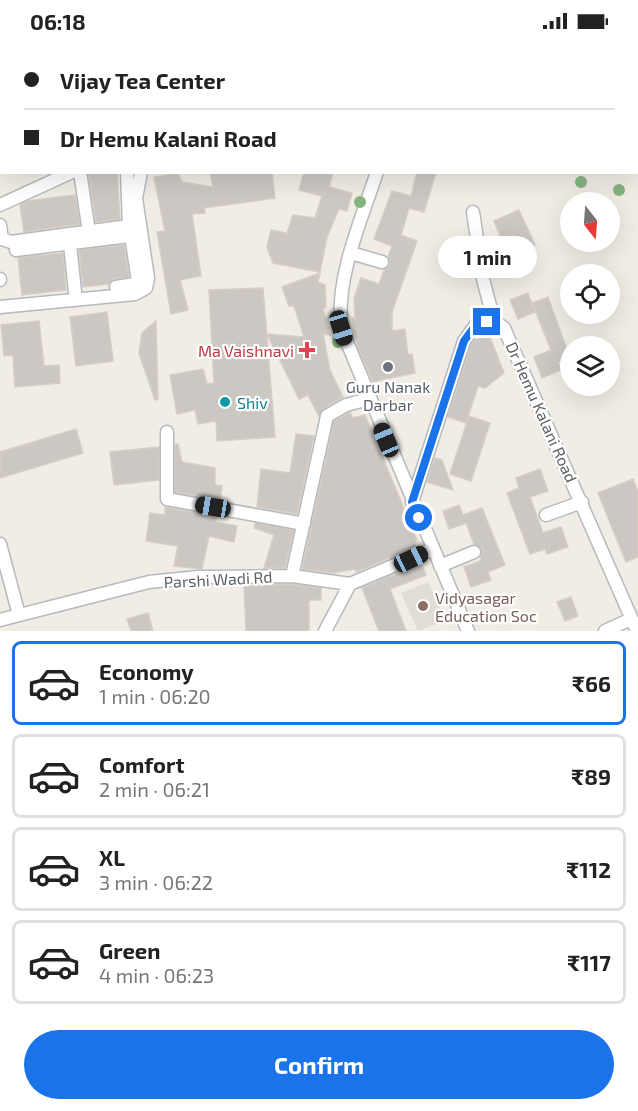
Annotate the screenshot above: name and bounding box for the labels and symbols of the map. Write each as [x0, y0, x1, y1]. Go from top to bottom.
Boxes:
north arrow [560, 192, 620, 252]
callout: 1 min [438, 235, 536, 277]
car [327, 308, 355, 348]
route end [473, 308, 500, 335]
street label: Dr Hemu Kalani Road [502, 339, 582, 485]
place label: Ma Vaishnavi [198, 341, 294, 360]
marker: Ma Vaishnavi [298, 341, 316, 359]
marker: Guru Nanak Darbar [381, 360, 395, 374]
place label: Guru Nanak Darbar [346, 377, 430, 414]
place label: Shiv [237, 393, 268, 412]
marker: Shiv [218, 395, 232, 409]
car [371, 420, 401, 460]
car [194, 495, 232, 519]
route start [405, 504, 432, 531]
car [391, 543, 431, 575]
street label: Parshi Wadi Rd [163, 567, 273, 591]
place label: Vidyasagar Education Soc [435, 588, 537, 625]
marker: Vidyasagar Education Soc [416, 599, 430, 613]

